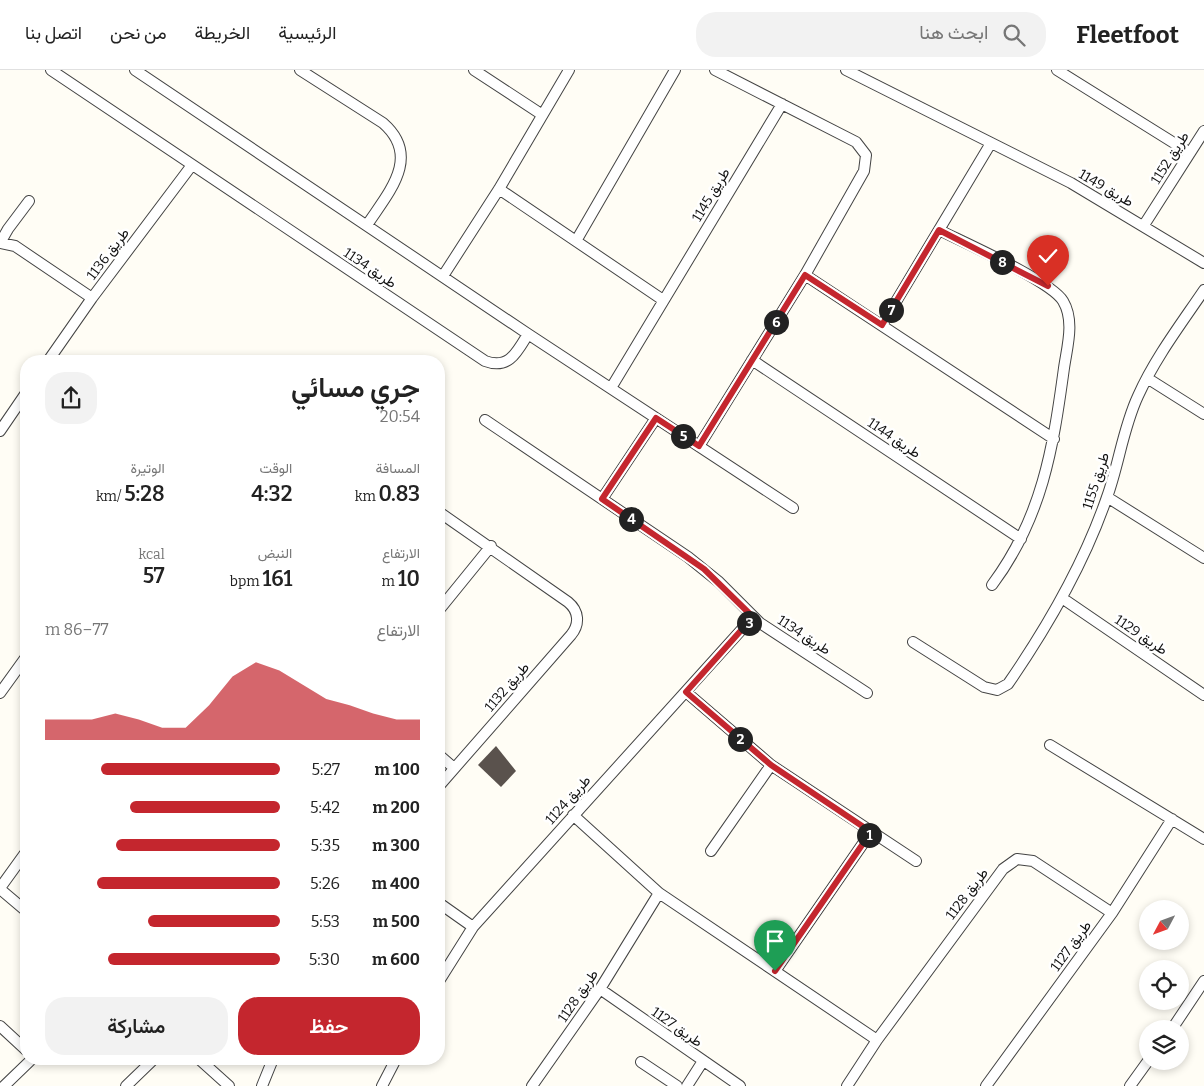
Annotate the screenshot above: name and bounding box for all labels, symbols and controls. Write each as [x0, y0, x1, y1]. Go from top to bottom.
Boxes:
search box [696, 12, 1046, 57]
text: ابحث هنا [919, 21, 988, 44]
icon: search [1000, 21, 1028, 49]
text: Fleetfoot [1076, 21, 1179, 49]
text: اتصل بنا [25, 22, 82, 44]
text: من نحن [110, 22, 167, 44]
text: الخريطة [195, 22, 250, 44]
text: الرئيسية [278, 22, 336, 44]
street label: طريق 1152 [1147, 129, 1193, 187]
street label: طريق 1145 [688, 165, 734, 225]
street label: طريق 1149 [1076, 166, 1136, 210]
street label: طريق 1136 [83, 225, 133, 283]
pin [1027, 235, 1069, 286]
icon: check [1034, 242, 1062, 270]
street label: طريق 1134 [340, 244, 400, 292]
pin: 8 [990, 250, 1014, 274]
text: 8 [998, 254, 1007, 271]
pin: 7 [878, 298, 904, 322]
text: 7 [888, 302, 895, 319]
pin: 6 [764, 310, 788, 334]
text: 6 [772, 314, 781, 331]
text: جري مسائي [291, 371, 420, 404]
button: share [45, 372, 97, 424]
text: 20:54 [380, 407, 420, 426]
street label: طريق 1144 [864, 414, 924, 462]
pin: 5 [670, 424, 696, 448]
text: 5 [680, 428, 687, 445]
street label: طريق 1155 [1079, 450, 1113, 512]
text: الوتيرة [130, 460, 165, 477]
text: الوقت [259, 460, 292, 477]
text: المسافة [376, 460, 420, 477]
text: 5:28 [124, 481, 165, 507]
text: 4:32 [251, 481, 292, 507]
text: 0.83 [379, 481, 420, 507]
text: /km [96, 488, 124, 505]
text: km [355, 488, 379, 505]
pin: 4 [618, 506, 644, 532]
text: 4 [627, 511, 636, 528]
text: النبض [258, 545, 292, 562]
text: الارتفاع [382, 545, 420, 562]
text: kcal [139, 546, 165, 563]
text: 57 [143, 563, 165, 589]
text: 161 [262, 566, 292, 592]
text: 10 [398, 566, 420, 592]
text: bpm [230, 573, 262, 590]
text: m [382, 573, 398, 590]
pin: 3 [736, 610, 762, 636]
street label: طريق 1129 [1112, 611, 1170, 659]
street label: طريق 1134 [774, 612, 834, 658]
text: 3 [745, 615, 754, 632]
text: 77–86 m [45, 620, 109, 639]
text: الارتفاع [377, 621, 420, 640]
street label: طريق 1132 [481, 659, 533, 715]
pin: 2 [728, 726, 752, 752]
text: 2 [737, 731, 744, 748]
text: 5:27 [312, 760, 340, 779]
text: 100 m [375, 760, 420, 779]
street label: طريق 1124 [542, 772, 594, 828]
text: 5:42 [310, 798, 340, 817]
text: 200 m [373, 798, 420, 817]
pin: 1 [856, 822, 882, 848]
text: 1 [866, 827, 873, 844]
text: 5:35 [310, 836, 340, 855]
text: 300 m [372, 836, 420, 855]
street label: طريق 1128 [942, 865, 992, 923]
text: 5:26 [310, 874, 340, 893]
text: 400 m [372, 874, 420, 893]
north arrow [1139, 900, 1189, 950]
map controls [1139, 900, 1189, 1070]
text: 5:53 [311, 912, 340, 931]
text: 500 m [373, 912, 420, 931]
street label: طريق 1127 [1047, 917, 1095, 975]
pin [754, 920, 796, 971]
icon: arrive [761, 927, 789, 955]
text: 5:30 [309, 950, 340, 969]
text: 600 m [372, 950, 420, 969]
button: locate [1139, 960, 1189, 1010]
street label: طريق 1128 [554, 966, 602, 1026]
button: مشاركة [45, 997, 228, 1055]
button: حفظ [238, 997, 420, 1055]
street label: طريق 1127 [648, 1003, 706, 1051]
button: layers [1139, 1020, 1189, 1070]

